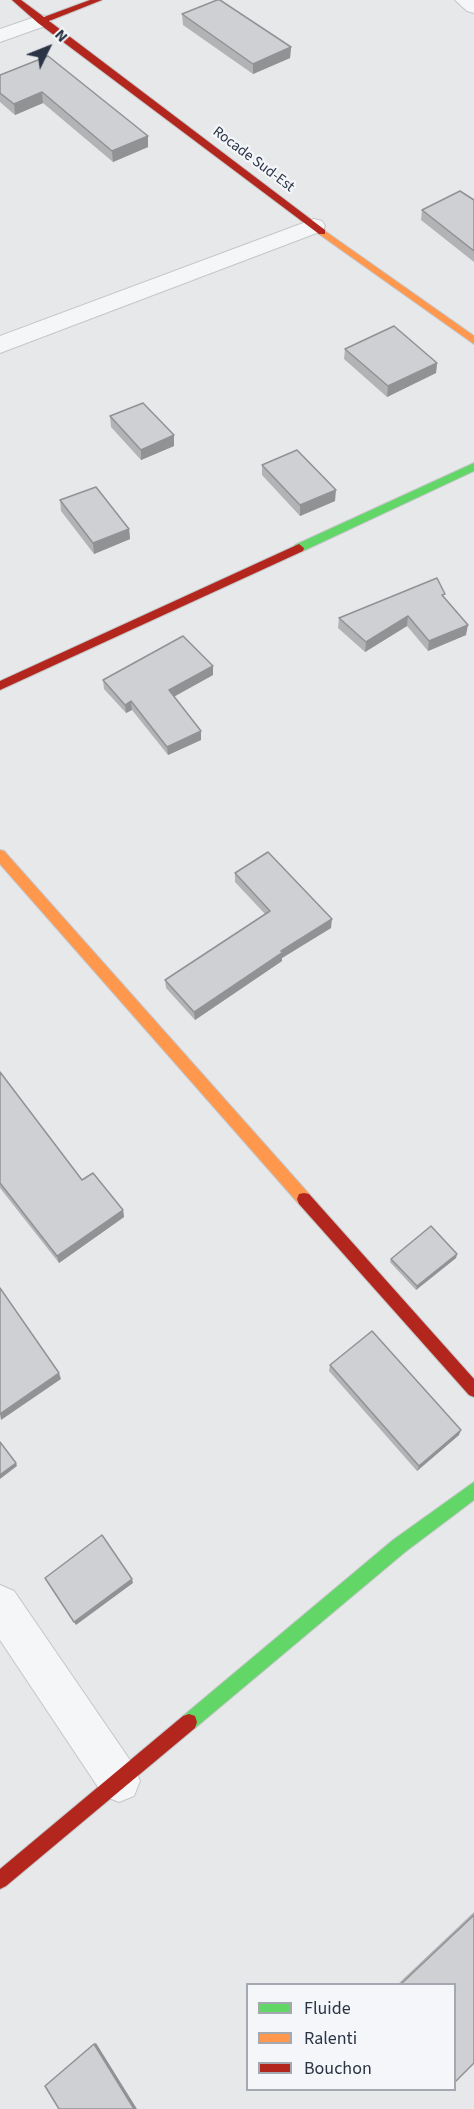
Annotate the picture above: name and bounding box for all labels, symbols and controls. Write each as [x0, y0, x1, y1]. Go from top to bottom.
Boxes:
north arrow [18, 18, 78, 78]
text: N [49, 24, 73, 47]
street label: Rocade Sud-Est [209, 123, 297, 197]
legend [246, 1983, 456, 2091]
text: Fluide [304, 1996, 351, 2021]
text: Ralenti [304, 2026, 357, 2051]
text: Bouchon [304, 2056, 372, 2081]

